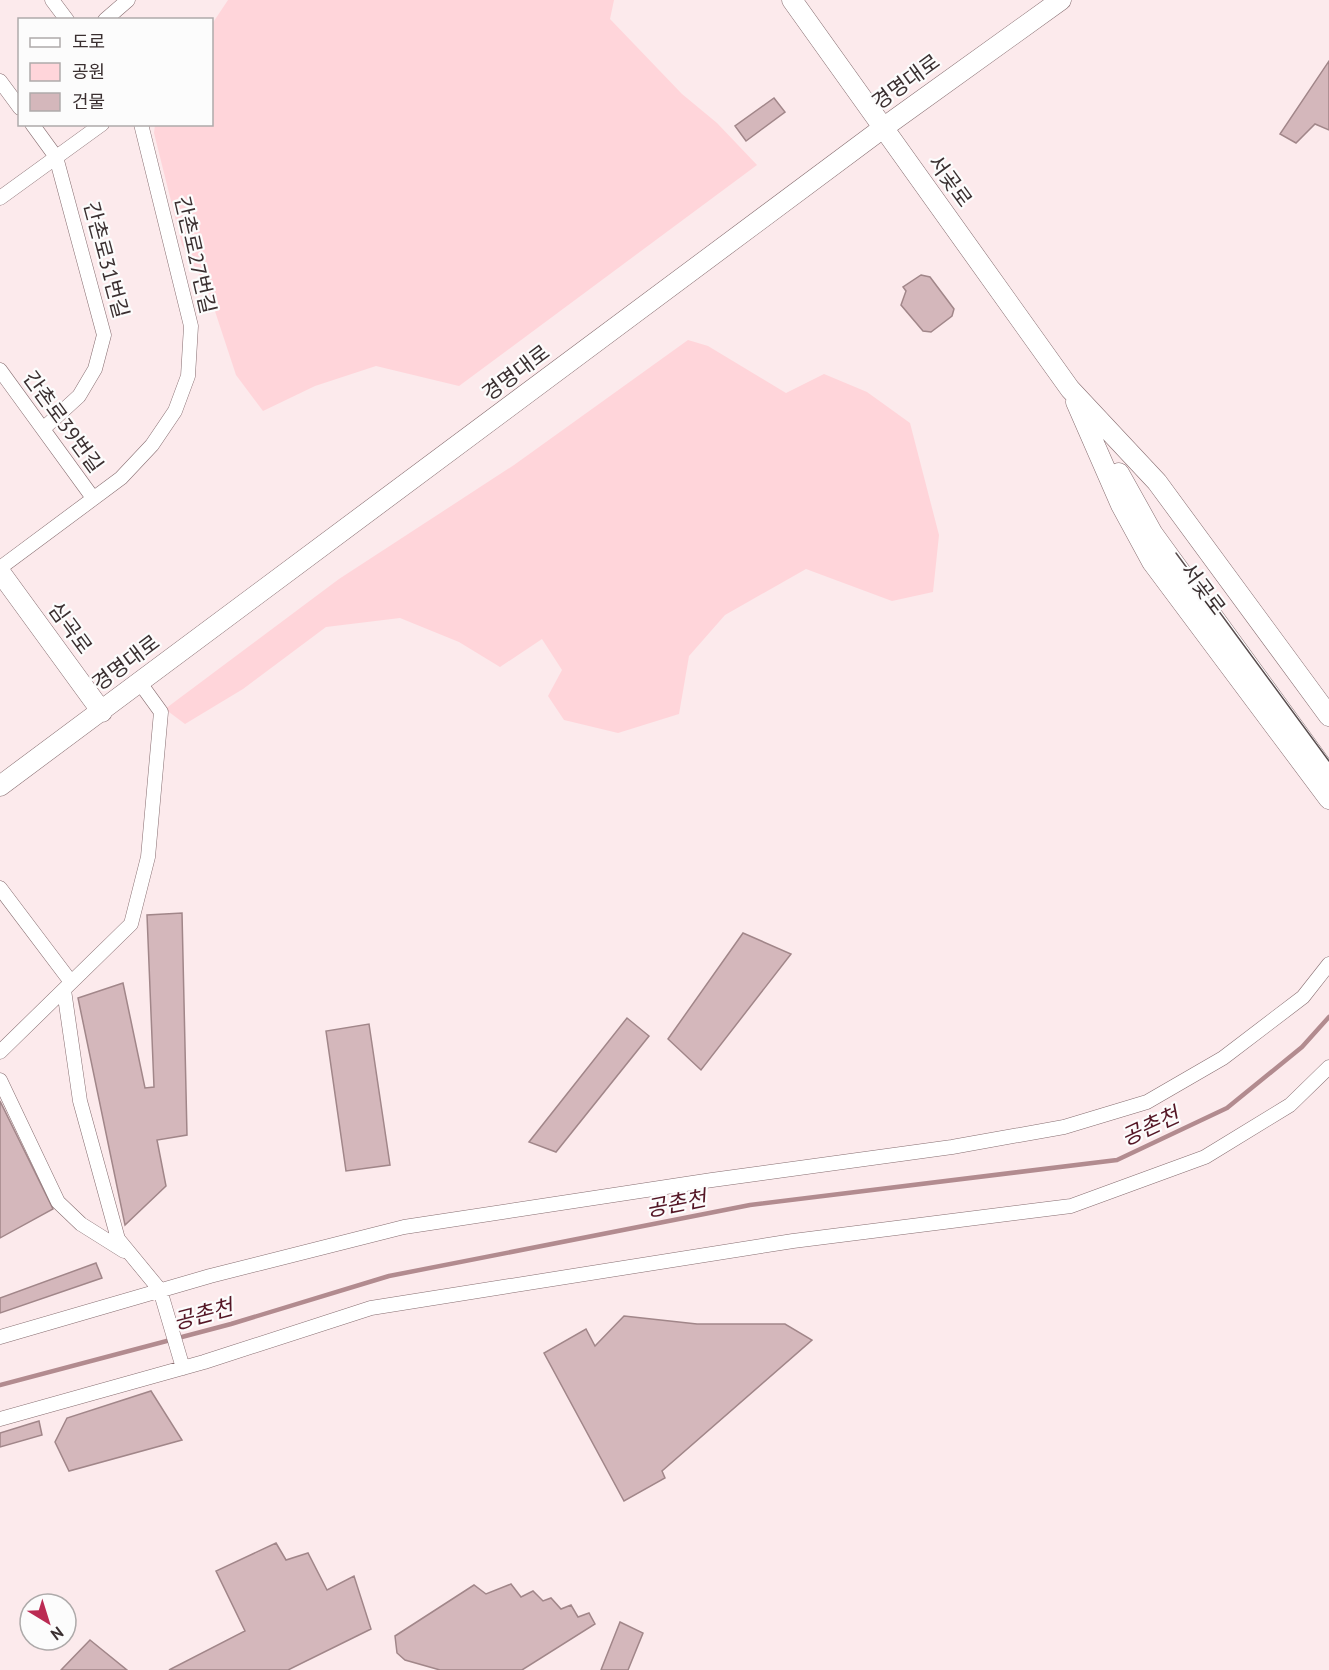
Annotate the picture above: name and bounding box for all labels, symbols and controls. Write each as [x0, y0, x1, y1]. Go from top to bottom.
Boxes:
legend [18, 18, 213, 126]
text: 도로 [72, 30, 105, 53]
street label: 경명대로 [867, 48, 945, 115]
text: 공원 [72, 60, 105, 83]
text: 건물 [72, 90, 105, 113]
street label: 서곶로 [922, 149, 978, 212]
street label: 간촌로27번길 [169, 194, 222, 316]
street label: 간촌로31번길 [78, 199, 135, 321]
street label: 경명대로 [477, 339, 555, 407]
street label: 간촌로39번길 [17, 365, 109, 478]
street label: 서곶로 [1175, 557, 1232, 620]
street label: 심곡로 [42, 596, 98, 659]
street label: 경명대로 [87, 629, 165, 697]
water label: 공촌천 [1117, 1099, 1186, 1152]
water label: 공촌천 [644, 1183, 711, 1223]
water label: 공촌천 [170, 1292, 239, 1335]
north arrow [18, 1592, 78, 1652]
text: N [47, 1623, 68, 1645]

